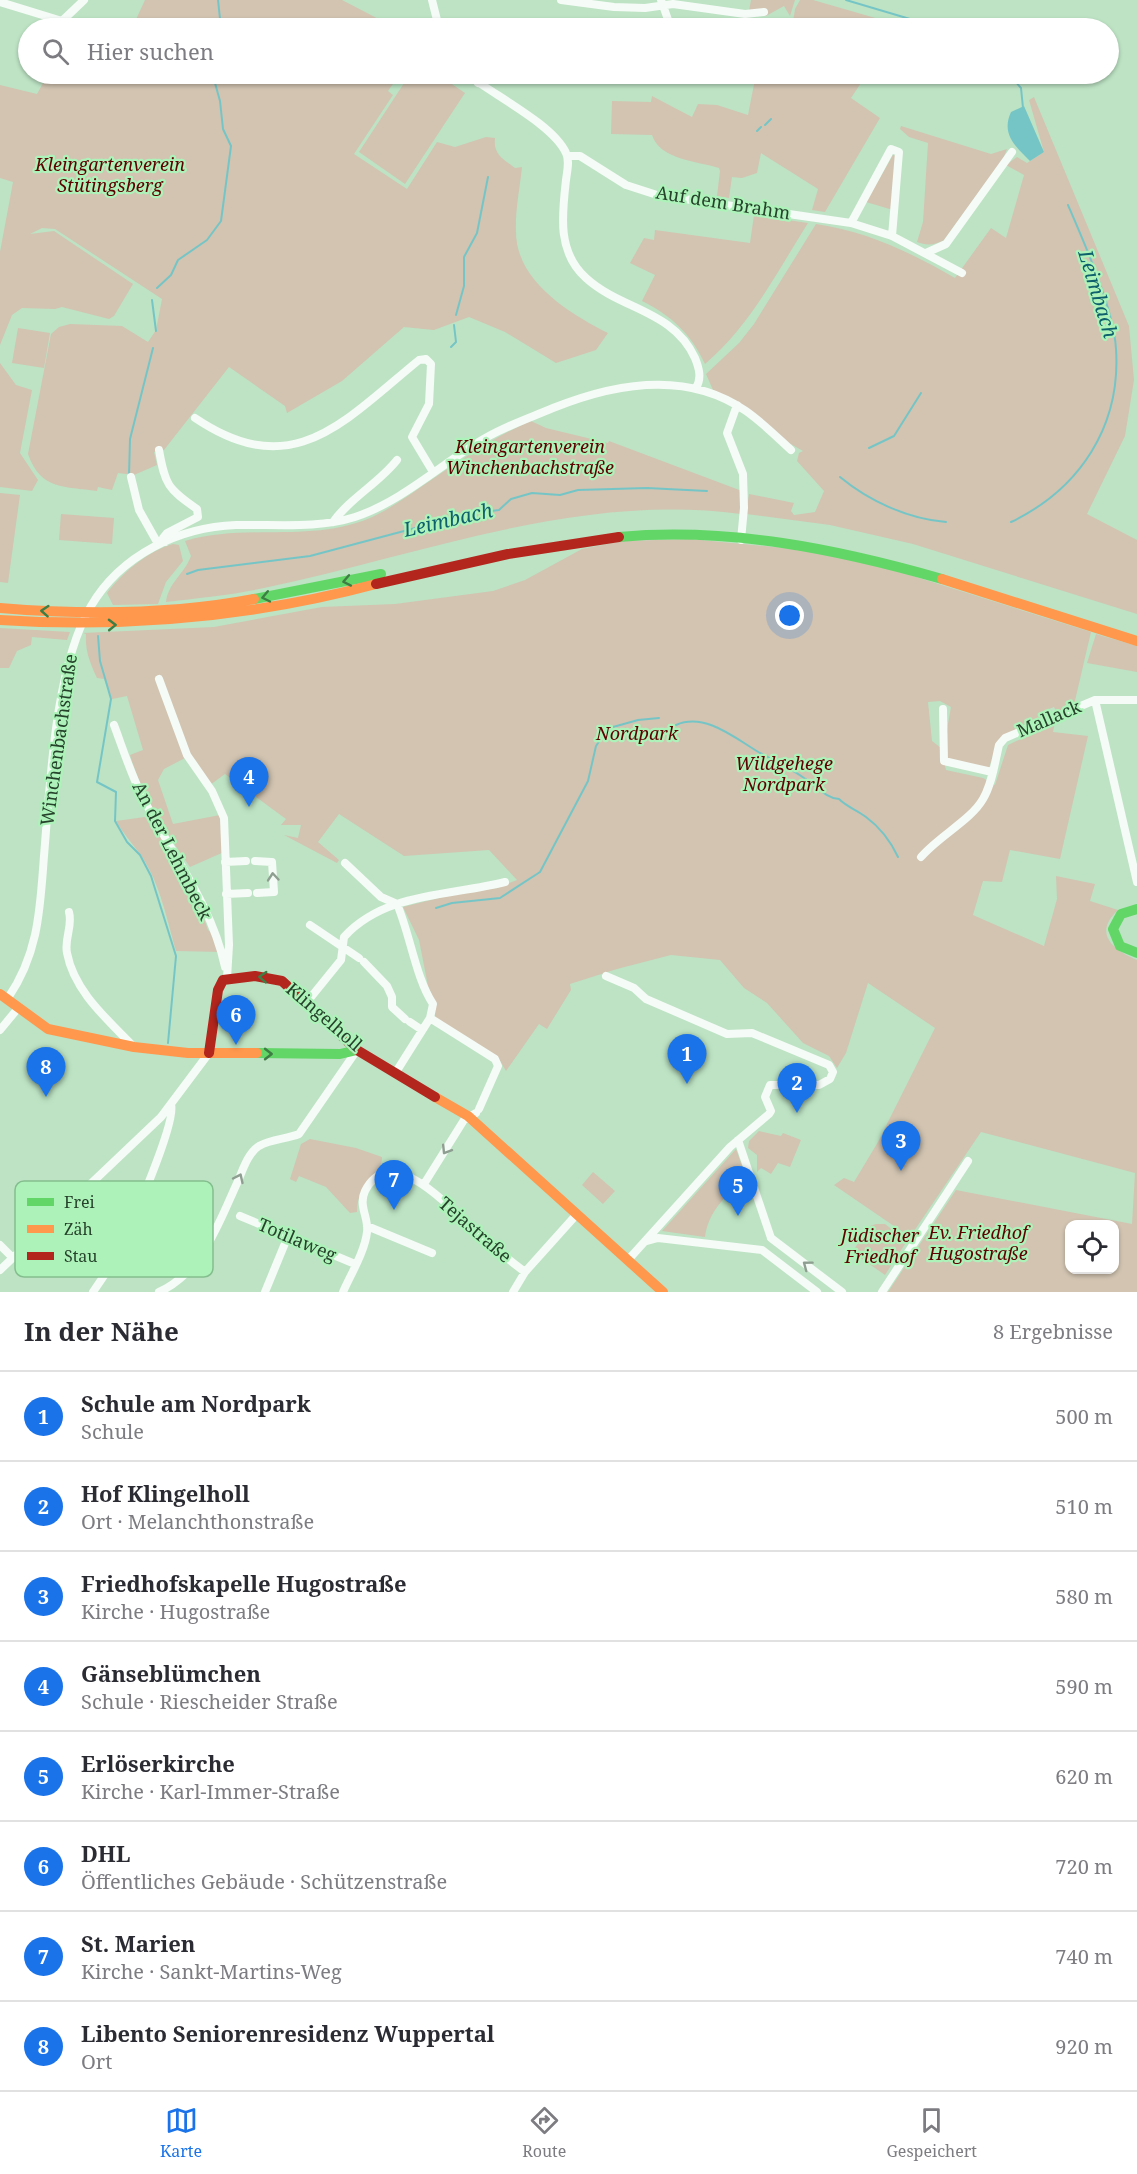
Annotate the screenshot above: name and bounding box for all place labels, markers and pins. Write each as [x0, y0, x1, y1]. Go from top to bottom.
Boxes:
pin: 4 [230, 758, 268, 807]
pin: 6 [216, 996, 256, 1045]
pin: 1 [668, 1034, 706, 1084]
pin: 8 [26, 1048, 66, 1097]
pin: 2 [778, 1064, 816, 1113]
pin: 3 [882, 1122, 920, 1171]
pin: 7 [374, 1160, 414, 1210]
pin: 5 [718, 1166, 758, 1216]

